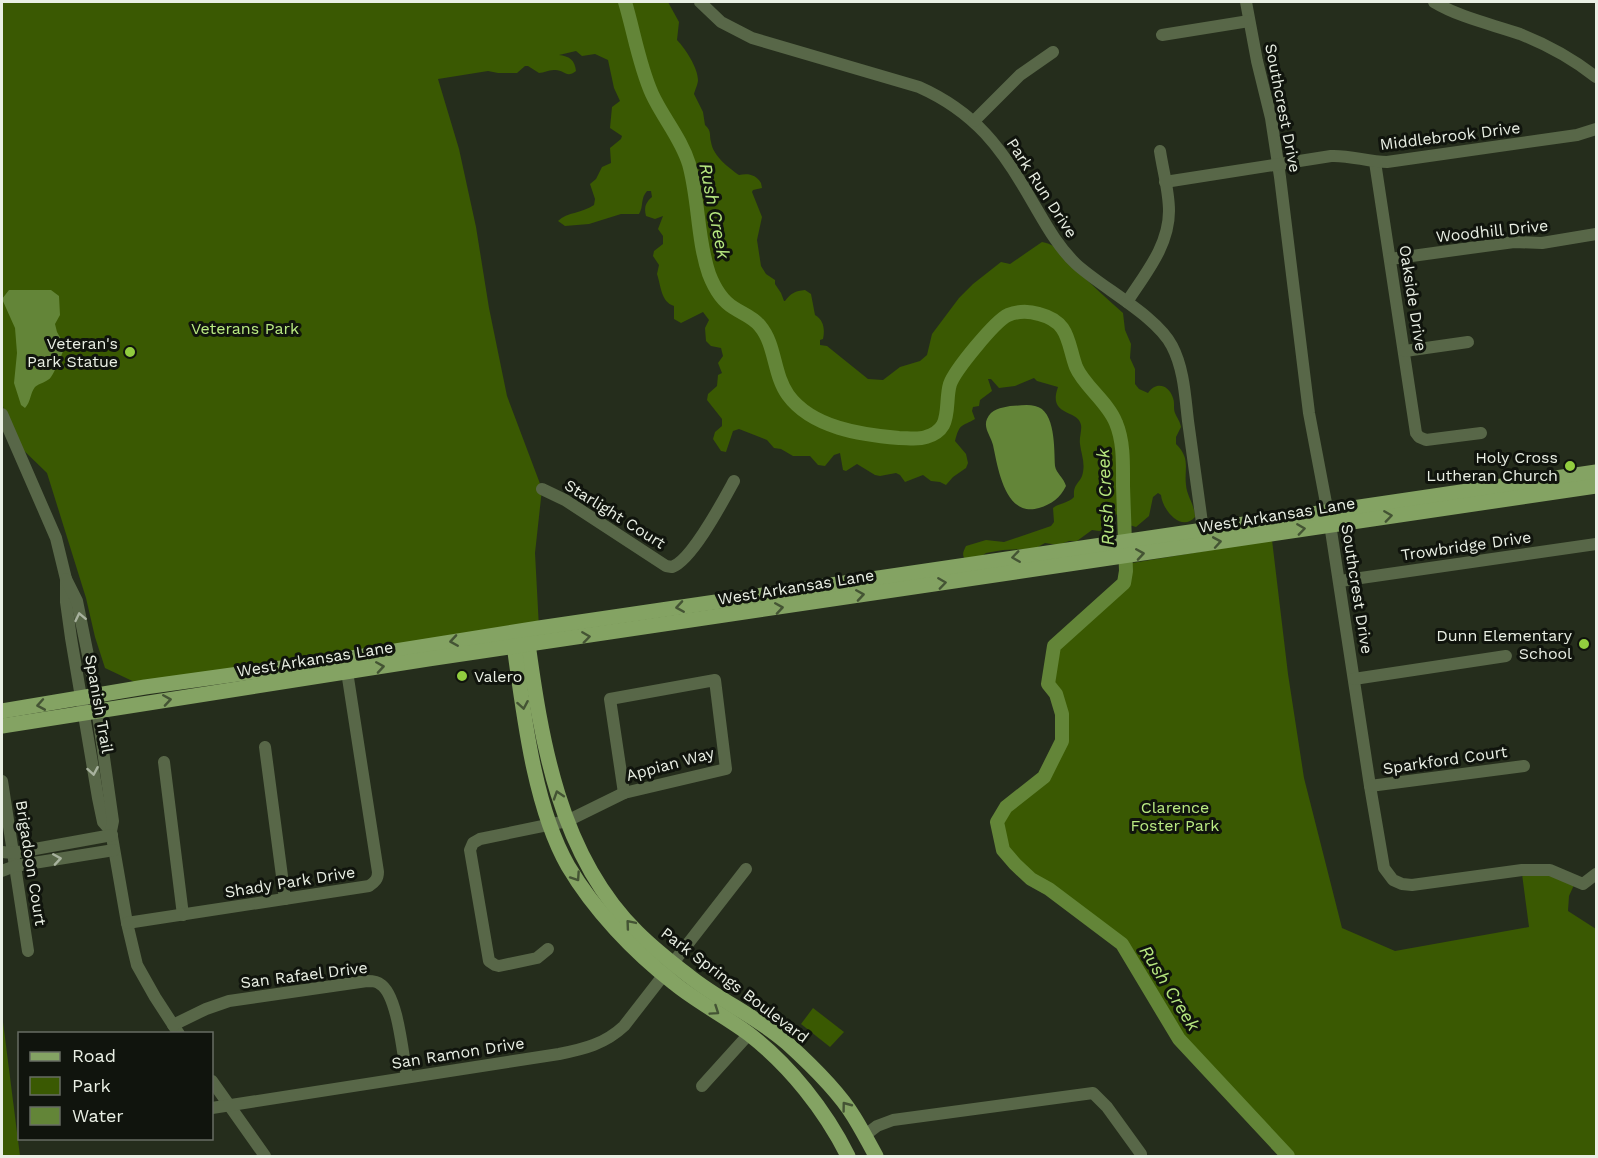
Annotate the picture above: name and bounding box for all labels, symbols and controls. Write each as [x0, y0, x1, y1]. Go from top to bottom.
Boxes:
street label: Southcrest Drive [1261, 42, 1305, 174]
street label: Middlebrook Drive [1379, 118, 1521, 154]
street label: Park Run Drive [1003, 135, 1081, 241]
water label: Rush Creek [695, 161, 735, 262]
street label: Woodhill Drive [1435, 216, 1549, 246]
street label: Oakside Drive [1395, 244, 1431, 352]
park label: Veterans Park [191, 319, 299, 338]
place label: Veteran's Park Statue [27, 334, 118, 371]
marker: Veteran's Park Statue [123, 345, 137, 359]
water label: Rush Creek [1092, 447, 1118, 546]
place label: Holy Cross Lutheran Church [1426, 448, 1558, 485]
marker: Holy Cross Lutheran Church [1563, 459, 1577, 473]
street label: Starlight Court [561, 475, 669, 553]
street label: West Arkansas Lane [1197, 493, 1357, 537]
one-way arrow [1384, 510, 1393, 522]
one-way arrow [1296, 523, 1305, 535]
street label: Southcrest Drive [1337, 523, 1377, 655]
street label: Trowbridge Drive [1400, 527, 1532, 565]
one-way arrow [1212, 536, 1222, 548]
one-way arrow [1136, 549, 1145, 561]
one-way arrow [1012, 551, 1021, 563]
street label: West Arkansas Lane [716, 565, 876, 609]
one-way arrow [937, 578, 947, 590]
one-way arrow [855, 590, 865, 602]
one-way arrow [675, 600, 684, 612]
one-way arrow [774, 602, 783, 614]
one-way arrow [75, 613, 88, 623]
place label: Dunn Elementary School [1436, 626, 1573, 663]
one-way arrow [581, 632, 591, 644]
one-way arrow [449, 635, 459, 647]
street label: West Arkansas Lane [235, 637, 395, 681]
marker: Dunn Elementary School [1577, 637, 1591, 651]
street label: Spanish Trail [81, 653, 117, 755]
one-way arrow [376, 661, 385, 673]
place label: Valero [474, 667, 522, 686]
marker: Valero [455, 669, 469, 683]
one-way arrow [162, 695, 172, 707]
one-way arrow [37, 698, 46, 710]
one-way arrow [517, 701, 529, 710]
street label: Sparkford Court [1382, 742, 1509, 778]
street label: Appian Way [624, 743, 717, 785]
one-way arrow [87, 766, 99, 776]
one-way arrow [553, 790, 565, 801]
park label: Clarence Foster Park [1131, 798, 1219, 835]
street label: Brigadoon Court [12, 799, 50, 927]
one-way arrow [52, 853, 62, 866]
street label: Shady Park Drive [223, 862, 357, 902]
one-way arrow [569, 870, 580, 881]
one-way arrow [627, 920, 638, 931]
street label: Park Springs Boulevard [657, 923, 813, 1047]
water label: Rush Creek [1135, 941, 1205, 1036]
street label: San Rafael Drive [239, 958, 369, 992]
one-way arrow [709, 1004, 719, 1016]
legend [18, 1032, 213, 1140]
street label: San Ramon Drive [390, 1033, 526, 1073]
text: Road [72, 1045, 116, 1066]
text: Park [72, 1075, 111, 1096]
one-way arrow [843, 1102, 854, 1113]
text: Water [72, 1105, 124, 1126]

